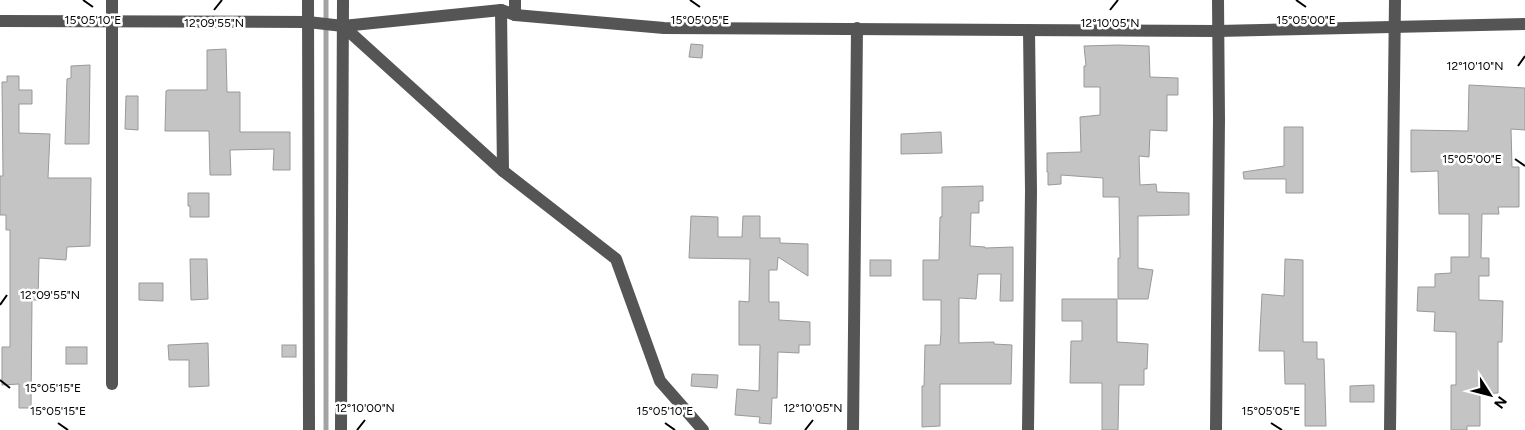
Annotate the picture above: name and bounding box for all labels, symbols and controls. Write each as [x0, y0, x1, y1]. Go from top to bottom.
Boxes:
text: 15°05'10"E [65, 13, 121, 27]
text: 15°05'05"E [671, 13, 729, 27]
text: 15°05'00"E [1276, 13, 1336, 27]
text: 12°09'55"N [184, 16, 244, 30]
text: 12°10'05"N [1081, 16, 1139, 30]
text: 12°10'10"N [1447, 59, 1503, 73]
text: 15°05'00"E [1442, 152, 1502, 166]
text: 12°09'55"N [20, 288, 80, 302]
north arrow [1465, 370, 1515, 420]
text: 15°05'15"E [25, 381, 81, 395]
text: N [1490, 393, 1510, 412]
text: 12°10'00"N [335, 401, 395, 415]
text: 12°10'05"N [784, 401, 842, 415]
text: 15°05'15"E [30, 404, 86, 418]
text: 15°05'10"E [637, 404, 693, 418]
text: 15°05'05"E [1242, 404, 1300, 418]

